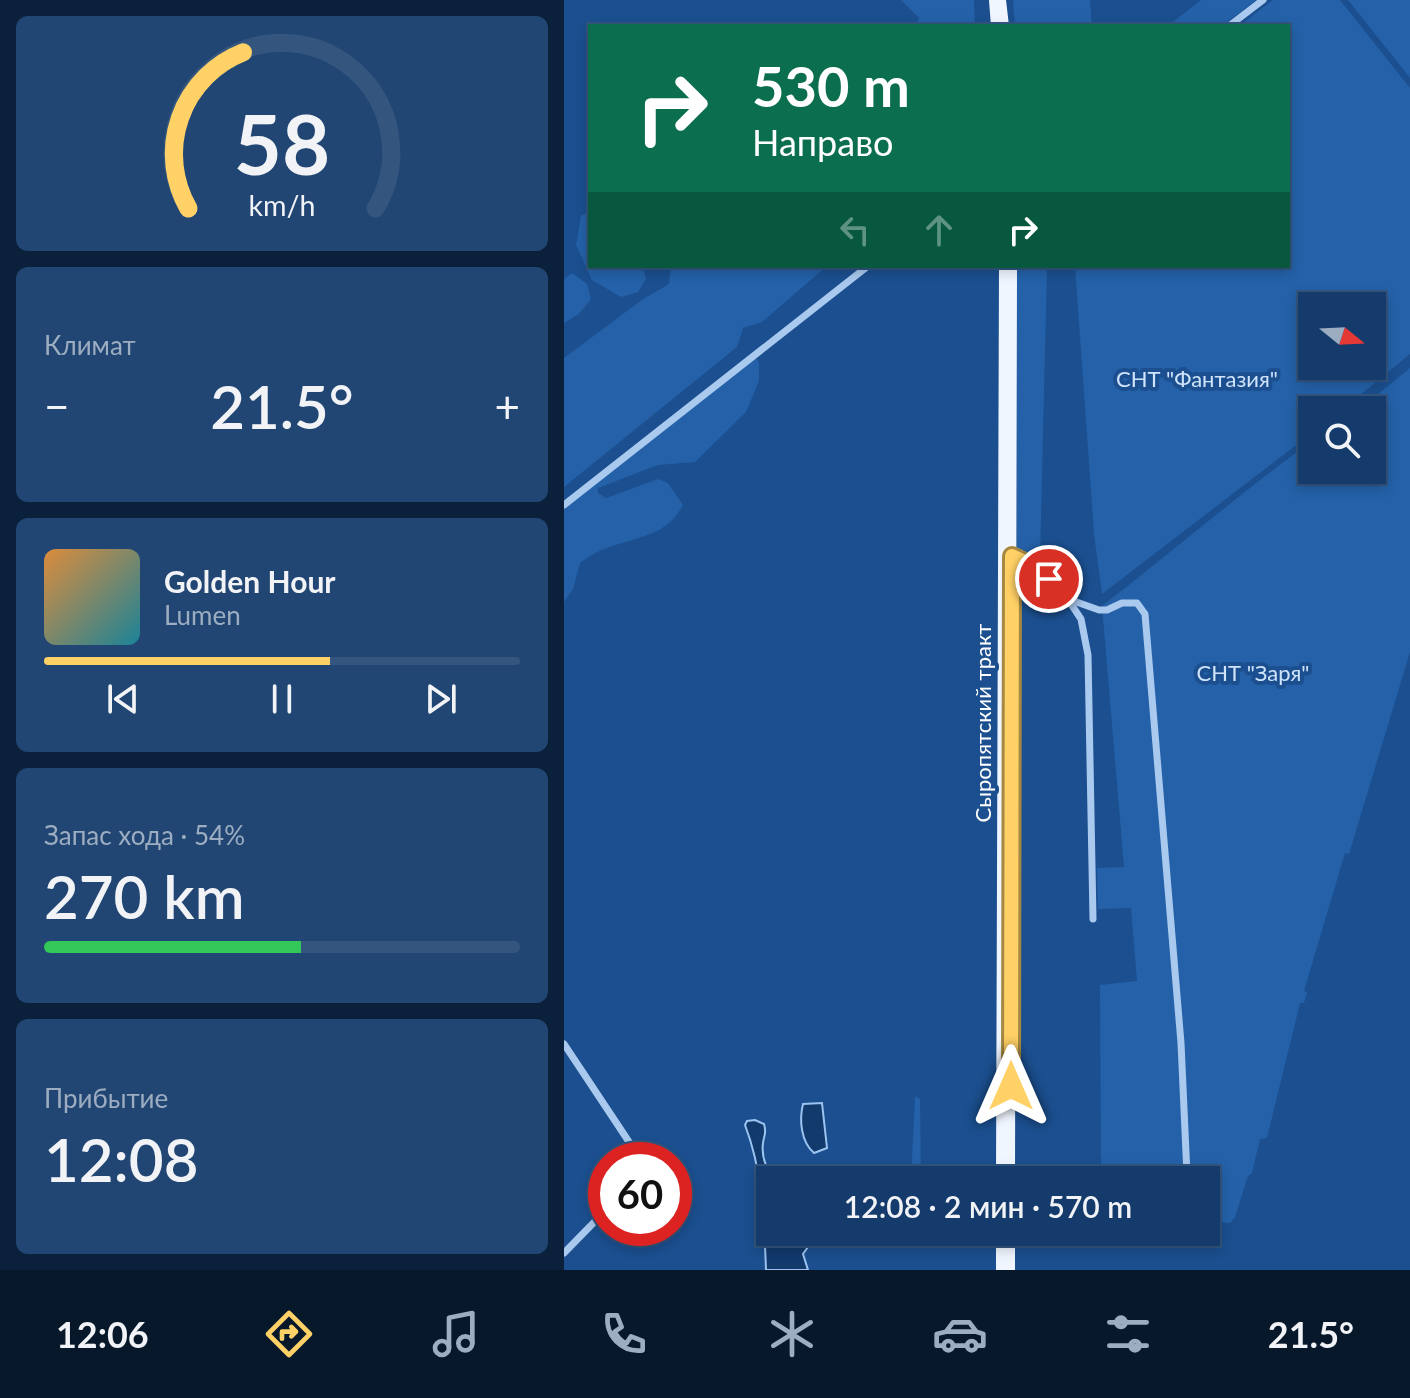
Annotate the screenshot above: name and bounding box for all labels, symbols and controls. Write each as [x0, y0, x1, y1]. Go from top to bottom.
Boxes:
text: 530 m [752, 52, 910, 119]
icon: right [620, 56, 724, 160]
text: 58 [234, 93, 330, 193]
text: Направо [752, 120, 893, 164]
text: km/h [249, 189, 315, 223]
icon: left [833, 208, 877, 252]
icon: ahead [917, 208, 961, 252]
icon: right [1001, 208, 1045, 252]
north arrow [1298, 292, 1386, 380]
map controls [1298, 292, 1386, 484]
text: Климат [44, 329, 136, 361]
park label: СНТ "Фантазия" [1116, 365, 1278, 392]
text: 21.5° [210, 370, 354, 442]
text: − [44, 380, 70, 432]
text: + [494, 380, 520, 432]
button: search [1298, 396, 1386, 484]
pin [1015, 545, 1083, 613]
icon: arrive [1027, 557, 1071, 601]
text: Golden Hour [164, 563, 336, 599]
text: Lumen [164, 599, 241, 631]
street label: Сыропятский тракт [969, 624, 996, 822]
park label: СНТ "Заря" [1197, 659, 1309, 686]
icon: previous [101, 677, 145, 721]
icon: pause [260, 677, 304, 721]
icon: next [419, 677, 463, 721]
text: Запас хода · 54% [44, 819, 245, 851]
text: 270 km [44, 860, 245, 932]
position arrow [969, 1044, 1053, 1128]
text: Прибытие [44, 1082, 168, 1114]
text: 12:08 [44, 1123, 198, 1195]
speed limit sign: 60 [588, 1142, 692, 1246]
text: 12:08 · 2 мин · 570 m [844, 1188, 1132, 1224]
icon: directions [261, 1306, 317, 1362]
icon: music [428, 1306, 484, 1362]
icon: phone [596, 1306, 652, 1362]
icon: climate [764, 1306, 820, 1362]
icon: car [932, 1306, 988, 1362]
icon: filters [1100, 1306, 1156, 1362]
text: 12:06 [56, 1312, 149, 1356]
text: 21.5° [1268, 1312, 1354, 1356]

